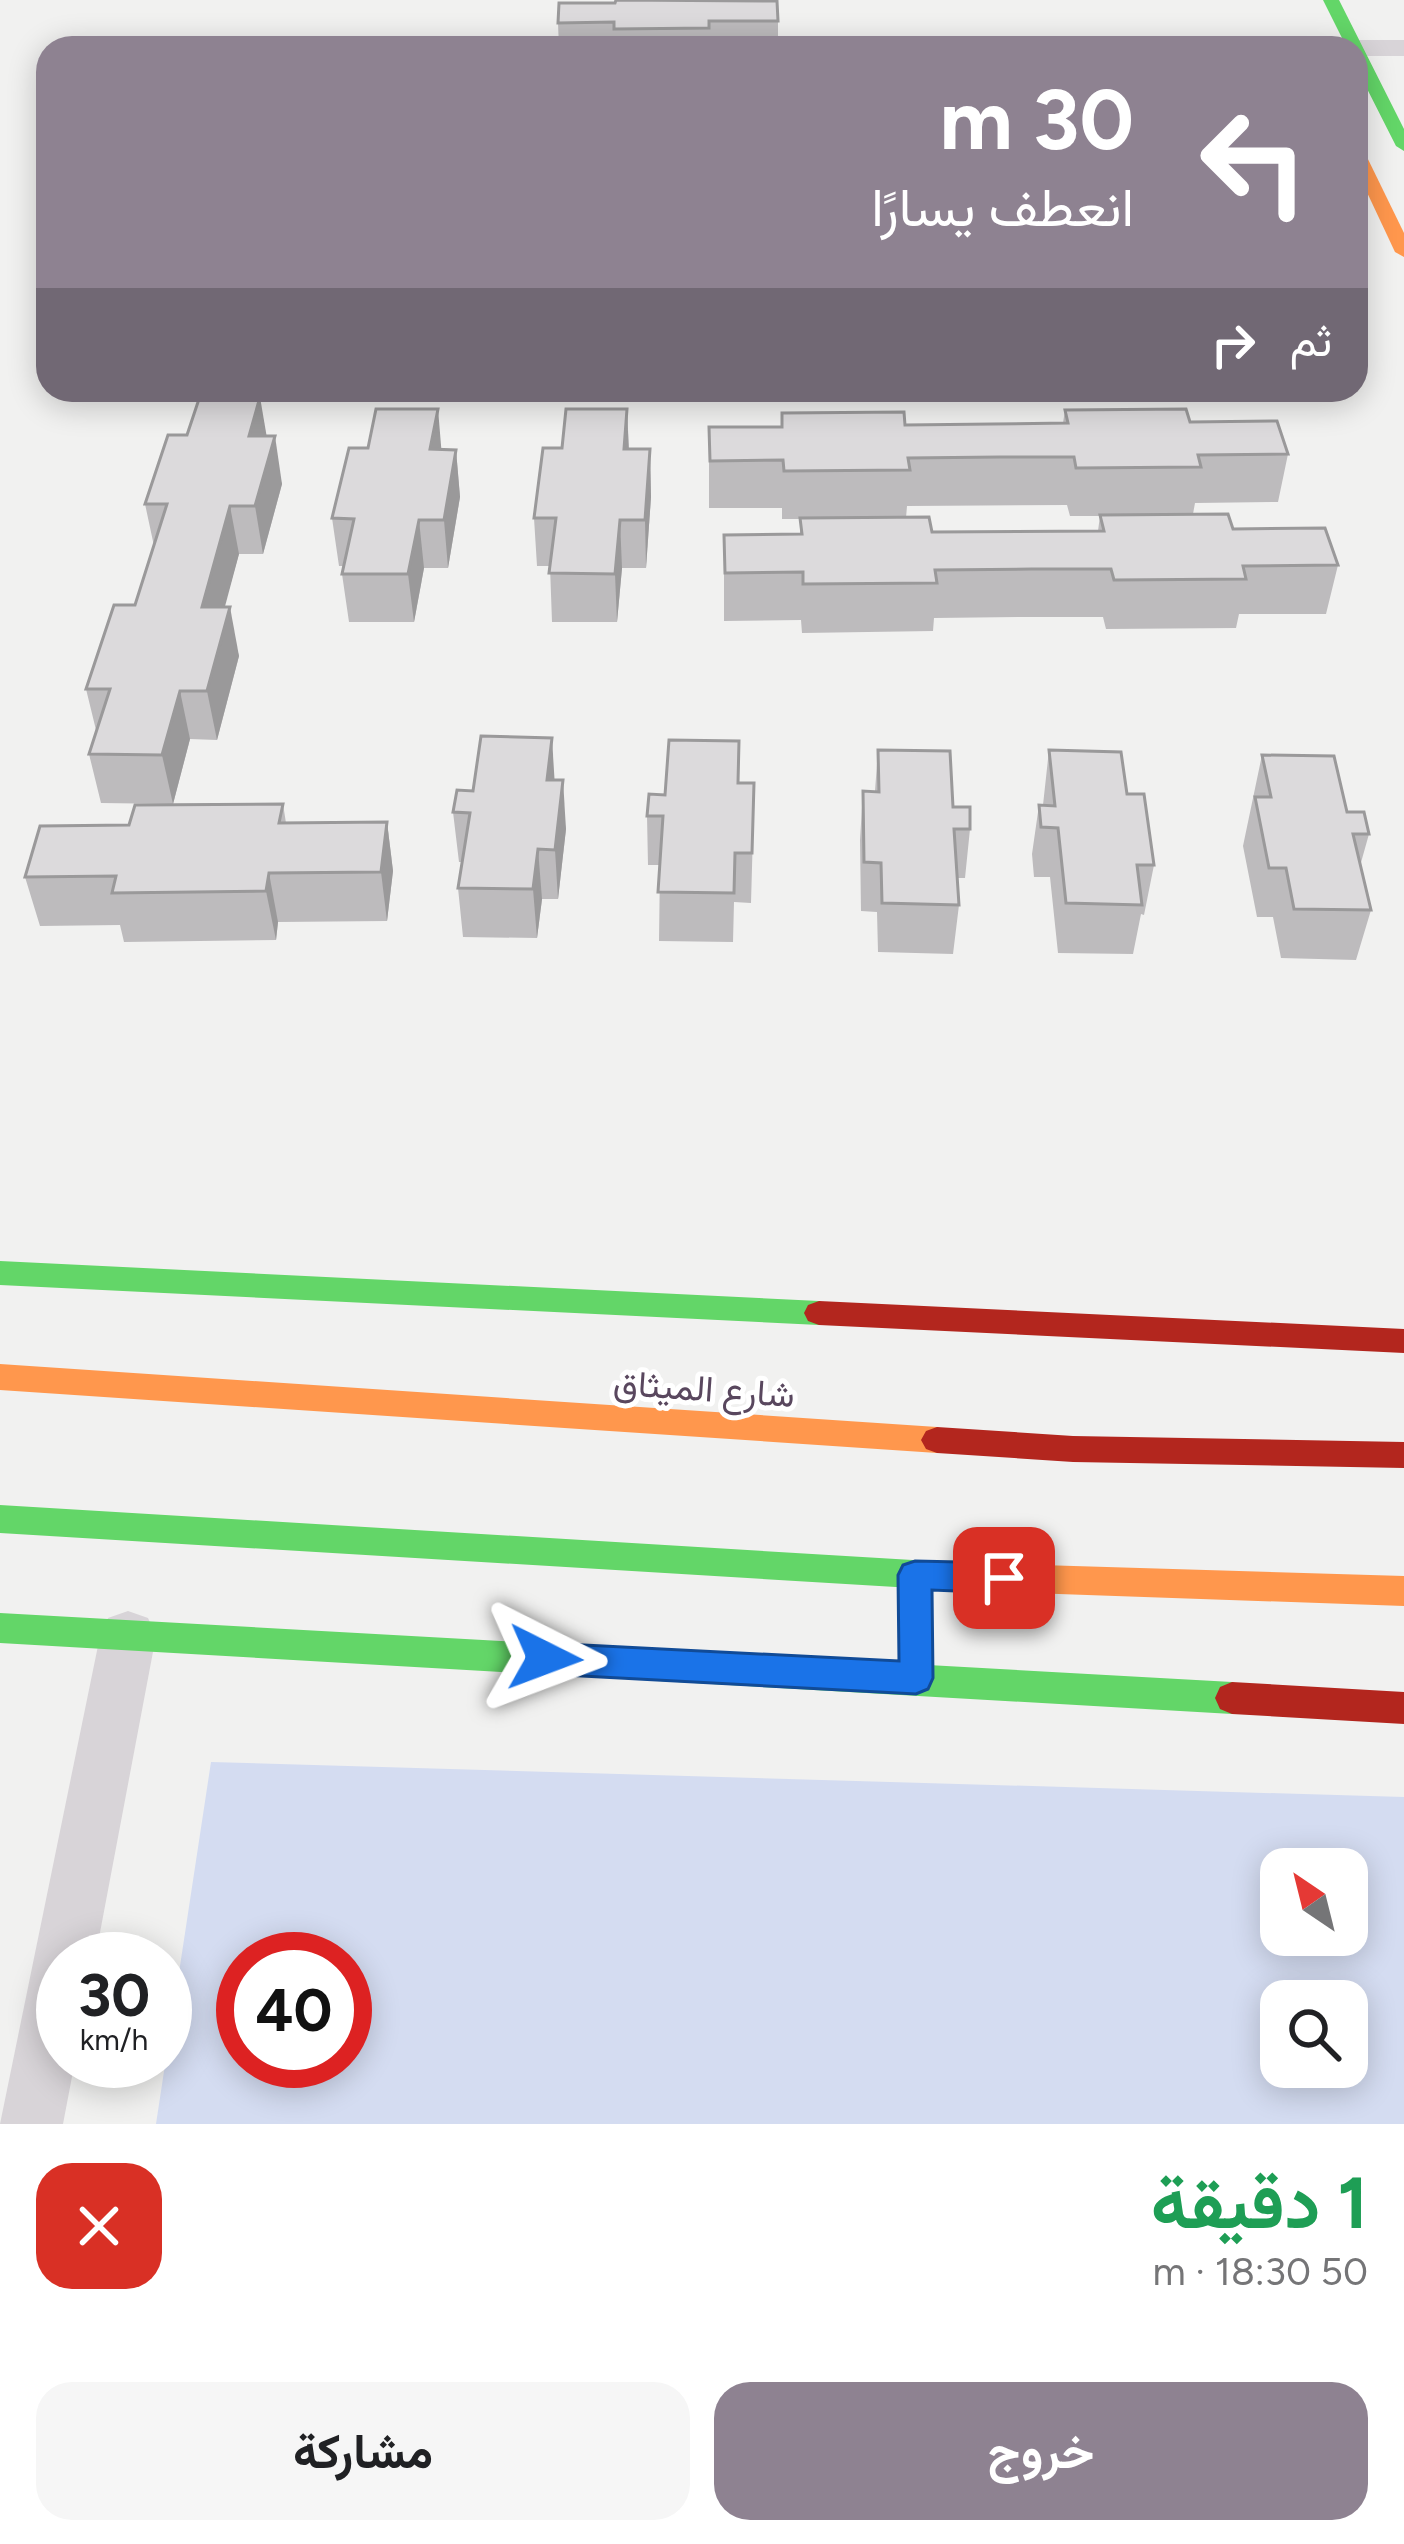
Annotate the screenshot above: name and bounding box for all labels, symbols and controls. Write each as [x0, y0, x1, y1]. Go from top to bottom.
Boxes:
text: 30 m [940, 69, 1134, 170]
icon: left [1176, 84, 1332, 240]
text: انعطف يسارًا [871, 175, 1134, 240]
icon: right [1200, 312, 1266, 378]
text: ثم [1290, 313, 1332, 367]
street label: شارع الميثاق [612, 1361, 796, 1419]
pin [953, 1527, 1055, 1629]
icon: arrive [971, 1545, 1037, 1611]
position arrow [482, 1595, 608, 1721]
north arrow [1260, 1848, 1368, 1956]
map controls [1260, 1848, 1368, 2088]
speed limit sign: 40 [216, 1932, 372, 2088]
text: 30 [78, 1959, 150, 2031]
button: search [1260, 1980, 1368, 2088]
text: km/h [80, 2021, 148, 2058]
text: 1 دقيقة [1151, 2160, 1368, 2246]
button: close [36, 2163, 162, 2289]
text: 50 m · 18:30 [1152, 2248, 1368, 2295]
button: مشاركة [36, 2382, 690, 2520]
button: خروج [714, 2382, 1368, 2520]

